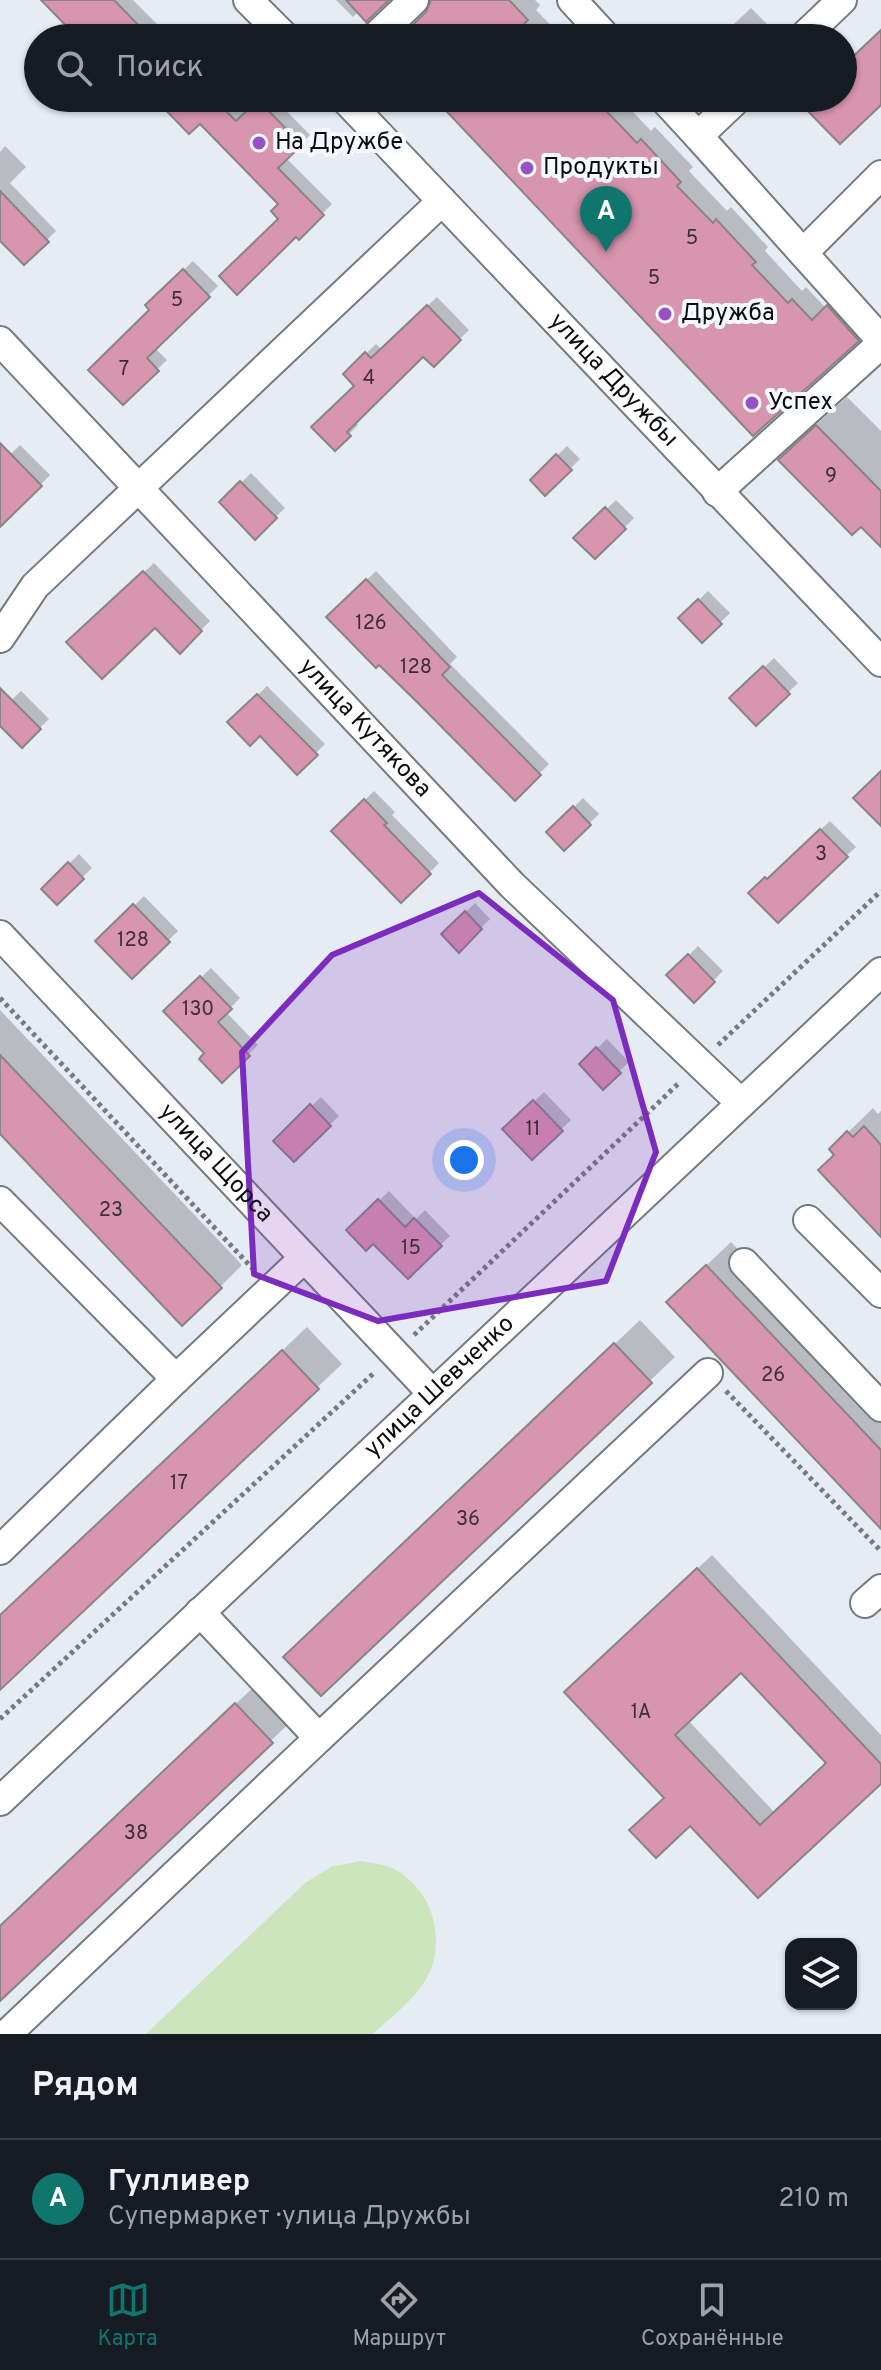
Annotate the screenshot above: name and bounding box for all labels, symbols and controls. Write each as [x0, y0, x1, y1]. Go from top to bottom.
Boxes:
search box [24, 24, 857, 112]
icon: search [52, 46, 96, 90]
text: Поиск [116, 50, 204, 87]
place label: На Дружбе [275, 128, 403, 158]
marker: На Дружбе [250, 134, 268, 152]
place label: Продукты [543, 153, 659, 183]
marker: Продукты [518, 159, 536, 177]
pin: A [580, 186, 632, 252]
house number: 5 [686, 226, 698, 252]
house number: 5 [648, 266, 660, 292]
house number: 5 [171, 288, 183, 314]
place label: Дружба [681, 299, 775, 329]
marker: Дружба [656, 305, 674, 323]
street label: улица Дружбы [542, 307, 684, 454]
house number: 7 [119, 357, 129, 383]
house number: 4 [363, 366, 375, 392]
place label: Успех [768, 388, 833, 418]
marker: Успех [743, 394, 761, 412]
house number: 9 [825, 464, 837, 490]
house number: 126 [355, 611, 387, 637]
street label: улица Кутякова [292, 652, 437, 804]
house number: 128 [400, 655, 432, 681]
house number: 3 [815, 842, 827, 868]
house number: 128 [117, 928, 149, 954]
house number: 130 [182, 997, 214, 1023]
street label: улица Щорса [152, 1097, 279, 1229]
house number: 11 [526, 1117, 540, 1143]
your location [444, 1140, 484, 1180]
house number: 23 [99, 1198, 123, 1224]
house number: 15 [401, 1236, 421, 1262]
street label: улица Шевченко [359, 1309, 521, 1465]
house number: 26 [761, 1363, 785, 1389]
house number: 17 [170, 1471, 188, 1497]
house number: 36 [456, 1507, 480, 1533]
house number: 1А [631, 1700, 651, 1726]
house number: 38 [124, 1821, 148, 1847]
map controls [785, 1938, 857, 2010]
button: layers [785, 1938, 857, 2010]
text: Рядом [32, 2065, 139, 2108]
text: Гулливер [108, 2164, 250, 2201]
text: A [49, 2183, 67, 2216]
text: 210 m [779, 2183, 849, 2216]
text: Супермаркет · улица Дружбы [108, 2201, 471, 2234]
tab: Карта [97, 2278, 158, 2353]
tab: Маршрут [352, 2278, 446, 2353]
tab: Сохранённые [641, 2278, 784, 2353]

